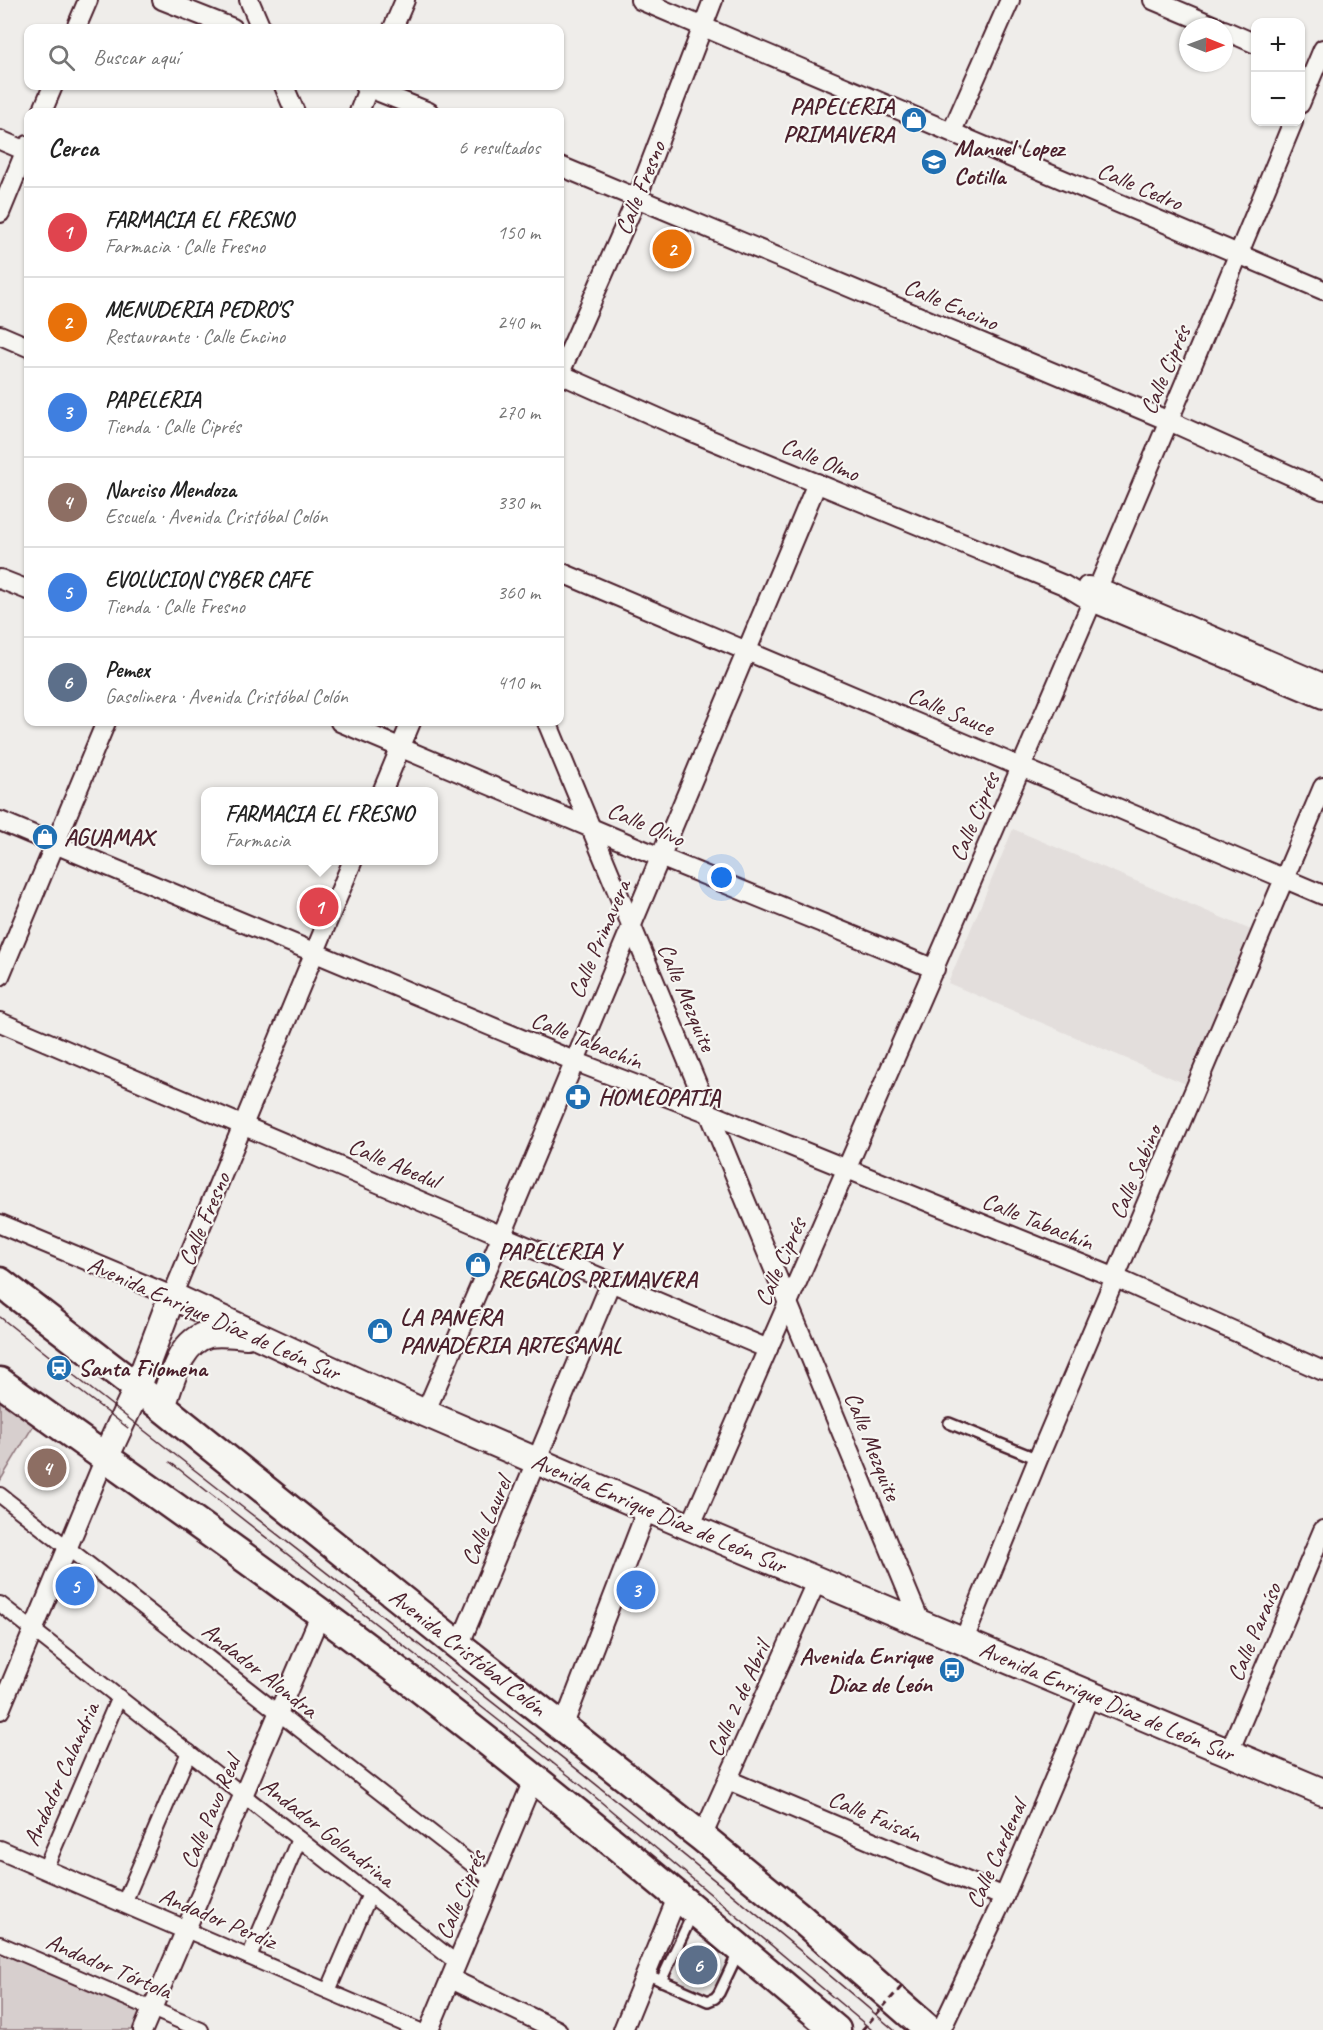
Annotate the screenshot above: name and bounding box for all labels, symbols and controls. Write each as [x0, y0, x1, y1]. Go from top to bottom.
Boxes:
north arrow [1179, 18, 1233, 72]
map controls [1251, 18, 1305, 126]
button: + [1251, 18, 1305, 72]
search box [24, 24, 564, 90]
icon: search [45, 41, 78, 74]
text: Buscar aquí [93, 43, 179, 71]
button: − [1251, 72, 1305, 126]
place label: PAPELERIA PRIMAVERA [783, 91, 896, 149]
shop icon: PAPELERIA PRIMAVERA [899, 105, 929, 135]
text: Cerca [48, 131, 98, 164]
place label: Manuel Lopez Cotilla [954, 133, 1066, 191]
text: 6 resultados [458, 135, 540, 160]
street label: Calle Fresno [608, 135, 673, 239]
school or university icon: Manuel Lopez Cotilla [919, 147, 949, 177]
street label: Calle Cedro [1093, 155, 1188, 218]
text: FARMACIA EL FRESNO [105, 206, 293, 234]
text: 1 [63, 220, 72, 245]
text: 150 m [497, 220, 540, 245]
pin: 2 [652, 226, 692, 272]
text: Farmacia · Calle Fresno [105, 234, 265, 259]
street label: Calle Encino [899, 271, 1004, 338]
text: MENUDERIA PEDRO'S [105, 296, 290, 324]
text: 2 [63, 310, 72, 335]
text: 240 m [497, 310, 540, 335]
street label: Calle Ciprés [1133, 319, 1198, 419]
text: Restaurante · Calle Encino [105, 324, 285, 349]
text: PAPELERIA [105, 386, 201, 414]
text: 3 [63, 400, 72, 425]
text: 270 m [497, 400, 540, 425]
text: Tienda · Calle Ciprés [105, 414, 241, 439]
street label: Calle Olmo [777, 430, 865, 489]
text: Narciso Mendoza [105, 476, 236, 504]
text: 4 [63, 490, 72, 515]
text: 330 m [497, 490, 540, 515]
text: Escuela · Avenida Cristóbal Colón [105, 504, 327, 529]
text: EVOLUCION CYBER CAFE [105, 566, 311, 594]
text: 5 [63, 580, 72, 605]
text: 360 m [497, 580, 540, 605]
text: Tienda · Calle Fresno [105, 594, 245, 619]
text: Pemex [105, 656, 150, 684]
text: 6 [63, 670, 72, 695]
text: 410 m [497, 670, 540, 695]
street label: Calle Sauce [903, 679, 1001, 743]
text: Gasolinera · Avenida Cristóbal Colón [105, 684, 348, 709]
street label: Calle Ciprés [942, 766, 1007, 866]
popup [201, 787, 438, 865]
street label: Calle Olivo [603, 794, 690, 854]
text: FARMACIA EL FRESNO [225, 800, 414, 828]
shop icon: AGUAMAX [30, 822, 60, 852]
place label: AGUAMAX [64, 822, 158, 852]
text: Farmacia [225, 828, 290, 853]
your location [707, 863, 736, 892]
street label: Calle Primavera [561, 873, 638, 1003]
pin: 1 [300, 884, 338, 930]
street label: Calle Mezquite [651, 939, 724, 1057]
street label: Calle Tabachín [527, 1004, 648, 1076]
pharmacy icon: HOMEOPATIA [563, 1082, 593, 1112]
place label: HOMEOPATIA [598, 1082, 722, 1112]
street label: Calle Sabino [1102, 1118, 1169, 1224]
street label: Calle Abedul [344, 1130, 448, 1197]
street label: Calle Fresno [171, 1166, 238, 1270]
street label: Calle Tabachín [978, 1185, 1099, 1257]
street label: Calle Ciprés [747, 1211, 814, 1311]
place label: PAPELERIA Y REGALOS PRIMAVERA [498, 1236, 698, 1294]
street label: Avenida Enrique Díaz de León Sur [83, 1249, 347, 1388]
shop icon: PAPELERIA Y REGALOS PRIMAVERA [463, 1250, 493, 1280]
place label: LA PANERA PANADERIA ARTESANAL [400, 1302, 623, 1360]
shop icon: LA PANERA PANADERIA ARTESANAL [365, 1316, 395, 1346]
station icon: Santa Filomena [44, 1353, 74, 1383]
place label: Santa Filomena [78, 1353, 209, 1383]
street label: Calle Mezquite [838, 1387, 909, 1507]
pin: 4 [28, 1446, 66, 1490]
street label: Avenida Enrique Díaz de León Sur [527, 1446, 793, 1581]
street label: Calle Laurel [454, 1469, 520, 1570]
pin: 5 [56, 1564, 94, 1608]
pin: 3 [616, 1568, 656, 1612]
street label: Calle Paraíso [1220, 1577, 1289, 1686]
street label: Avenida Cristóbal Colón [384, 1581, 553, 1723]
street label: Andador Alondra [196, 1615, 325, 1725]
street label: Calle 2 de Abril [699, 1633, 778, 1761]
street label: Avenida Enrique Díaz de León Sur [975, 1634, 1241, 1769]
place label: Avenida Enrique Díaz de León [800, 1641, 934, 1699]
bus stop icon: Avenida Enrique Díaz de León [937, 1655, 967, 1685]
street label: Andador Calandria [16, 1696, 107, 1850]
street label: Calle Pavo Real [173, 1748, 249, 1873]
street label: Andador Golondrina [255, 1770, 403, 1895]
street label: Calle Faisán [824, 1783, 927, 1849]
street label: Calle Cardenal [959, 1792, 1035, 1913]
street label: Calle Ciprés [428, 1844, 493, 1944]
street label: Andador Perdiz [155, 1880, 283, 1957]
street label: Andador Tórtola [42, 1926, 177, 2006]
pin: 6 [678, 1942, 718, 1988]

